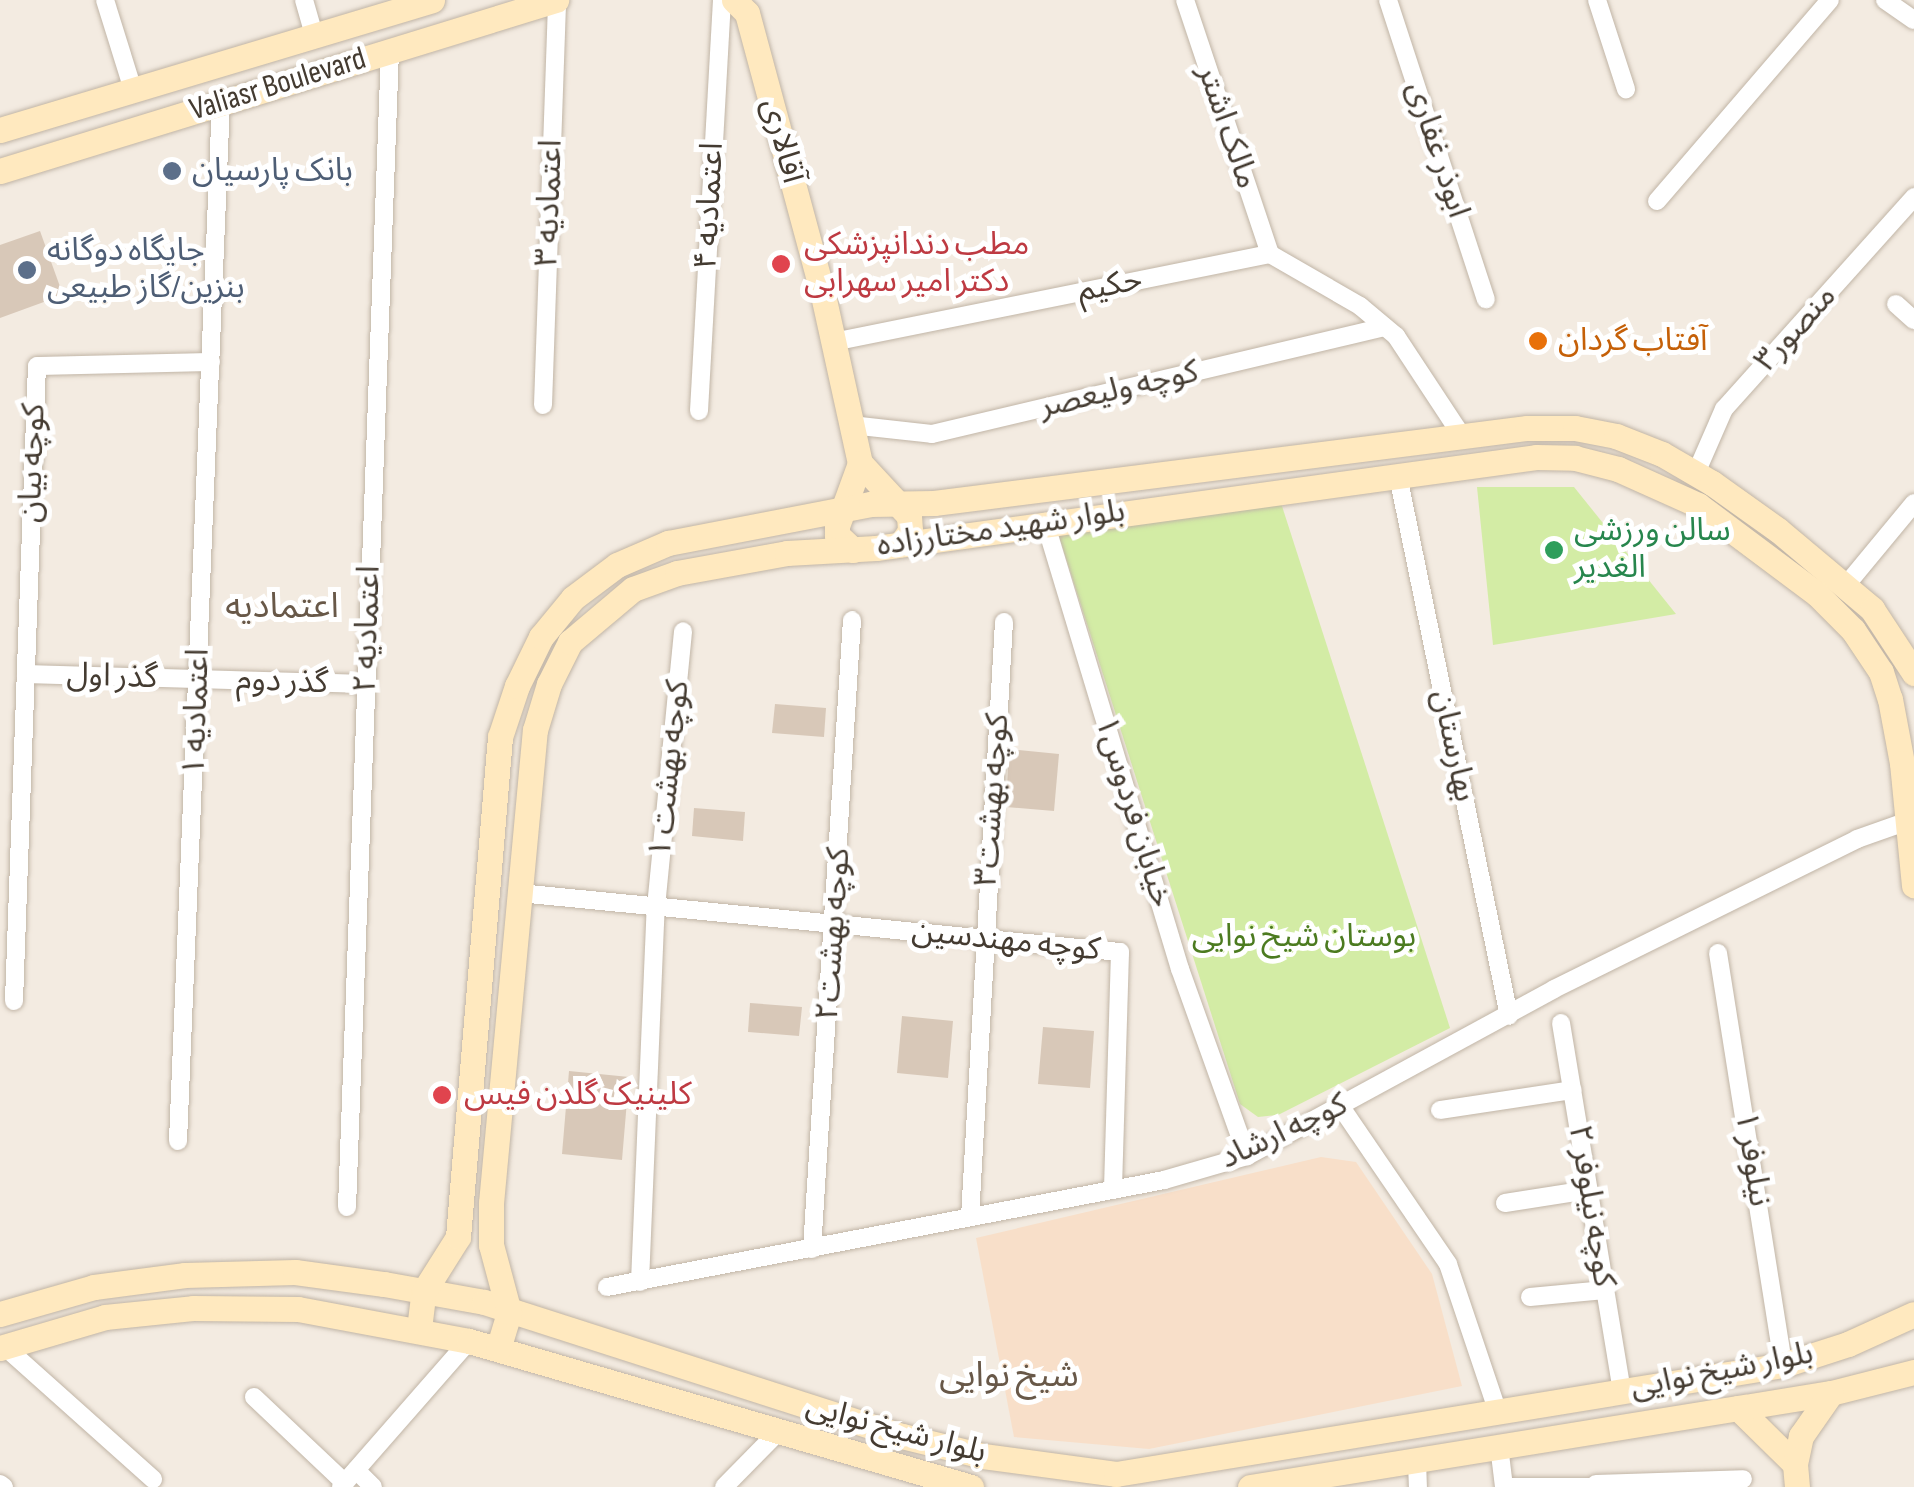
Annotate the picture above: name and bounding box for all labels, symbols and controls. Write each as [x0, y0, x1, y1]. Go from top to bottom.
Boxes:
street label: Valiasr Boulevard [185, 40, 371, 130]
street label: مالک اشتر [1188, 60, 1266, 194]
street label: ابوذر غفاری [1397, 77, 1477, 223]
street label: آقالاری [752, 95, 812, 187]
street label: اعتمادیه ۳ [529, 139, 571, 267]
street label: اعتمادیه ۴ [687, 141, 733, 271]
place label: بانک پارسیان [192, 152, 353, 190]
marker: بانک پارسیان [161, 160, 183, 182]
place label: مطب دندانپزشکی دکتر امیر سهرابی [804, 227, 1029, 302]
place label: جایگاه دوگانه بنزین/گاز طبیعی [47, 233, 245, 308]
marker: مطب دندانپزشکی دکتر امیر سهرابی [768, 251, 794, 277]
marker: جایگاه دوگانه بنزین/گاز طبیعی [16, 259, 38, 281]
street label: حکیم [1074, 261, 1146, 311]
street label: منصور۳ [1747, 278, 1845, 380]
place label: آفتاب گردان [1558, 322, 1708, 360]
marker: آفتاب گردان [1527, 330, 1549, 352]
street label: کوچه ولیعصر [1036, 353, 1202, 427]
street label: کوچه بیان [12, 403, 54, 523]
street label: بلوار شهید مختارزاده [875, 493, 1127, 565]
place label: سالن ورزشی الغدیر [1574, 513, 1731, 588]
marker: سالن ورزشی الغدیر [1543, 539, 1565, 561]
street label: اعتمادیه ۲ [347, 565, 389, 693]
district label: اعتمادیه [225, 586, 339, 628]
street label: اعتمادیه ۱ [176, 648, 218, 776]
street label: گذر اول [66, 656, 158, 698]
street label: گذر دوم [235, 661, 329, 703]
street label: کوچه بهشت ۱ [642, 678, 698, 860]
street label: بهارستان [1422, 687, 1484, 805]
street label: کوچه بهشت۳ [968, 712, 1018, 888]
street label: خیابان فردوس۱ [1086, 712, 1180, 912]
street label: کوچه بهشت۲ [809, 846, 859, 1022]
street label: کوچه مهندسین [910, 912, 1102, 970]
park label: بوستان شیخ نوایی [1192, 918, 1416, 956]
place label: کلینیک گلدن فیس [464, 1076, 692, 1114]
marker: کلینیک گلدن فیس [429, 1082, 455, 1108]
street label: کوچه ارشاد [1214, 1086, 1354, 1178]
street label: ۱ نیلوفر [1726, 1109, 1778, 1209]
street label: کوچه نیلوفر ۲ [1559, 1122, 1623, 1290]
street label: بلوار شیخ نوایی [1627, 1334, 1817, 1408]
district label: شیخ نوایی [939, 1355, 1079, 1397]
street label: بلوار شیخ نوایی [802, 1388, 990, 1472]

